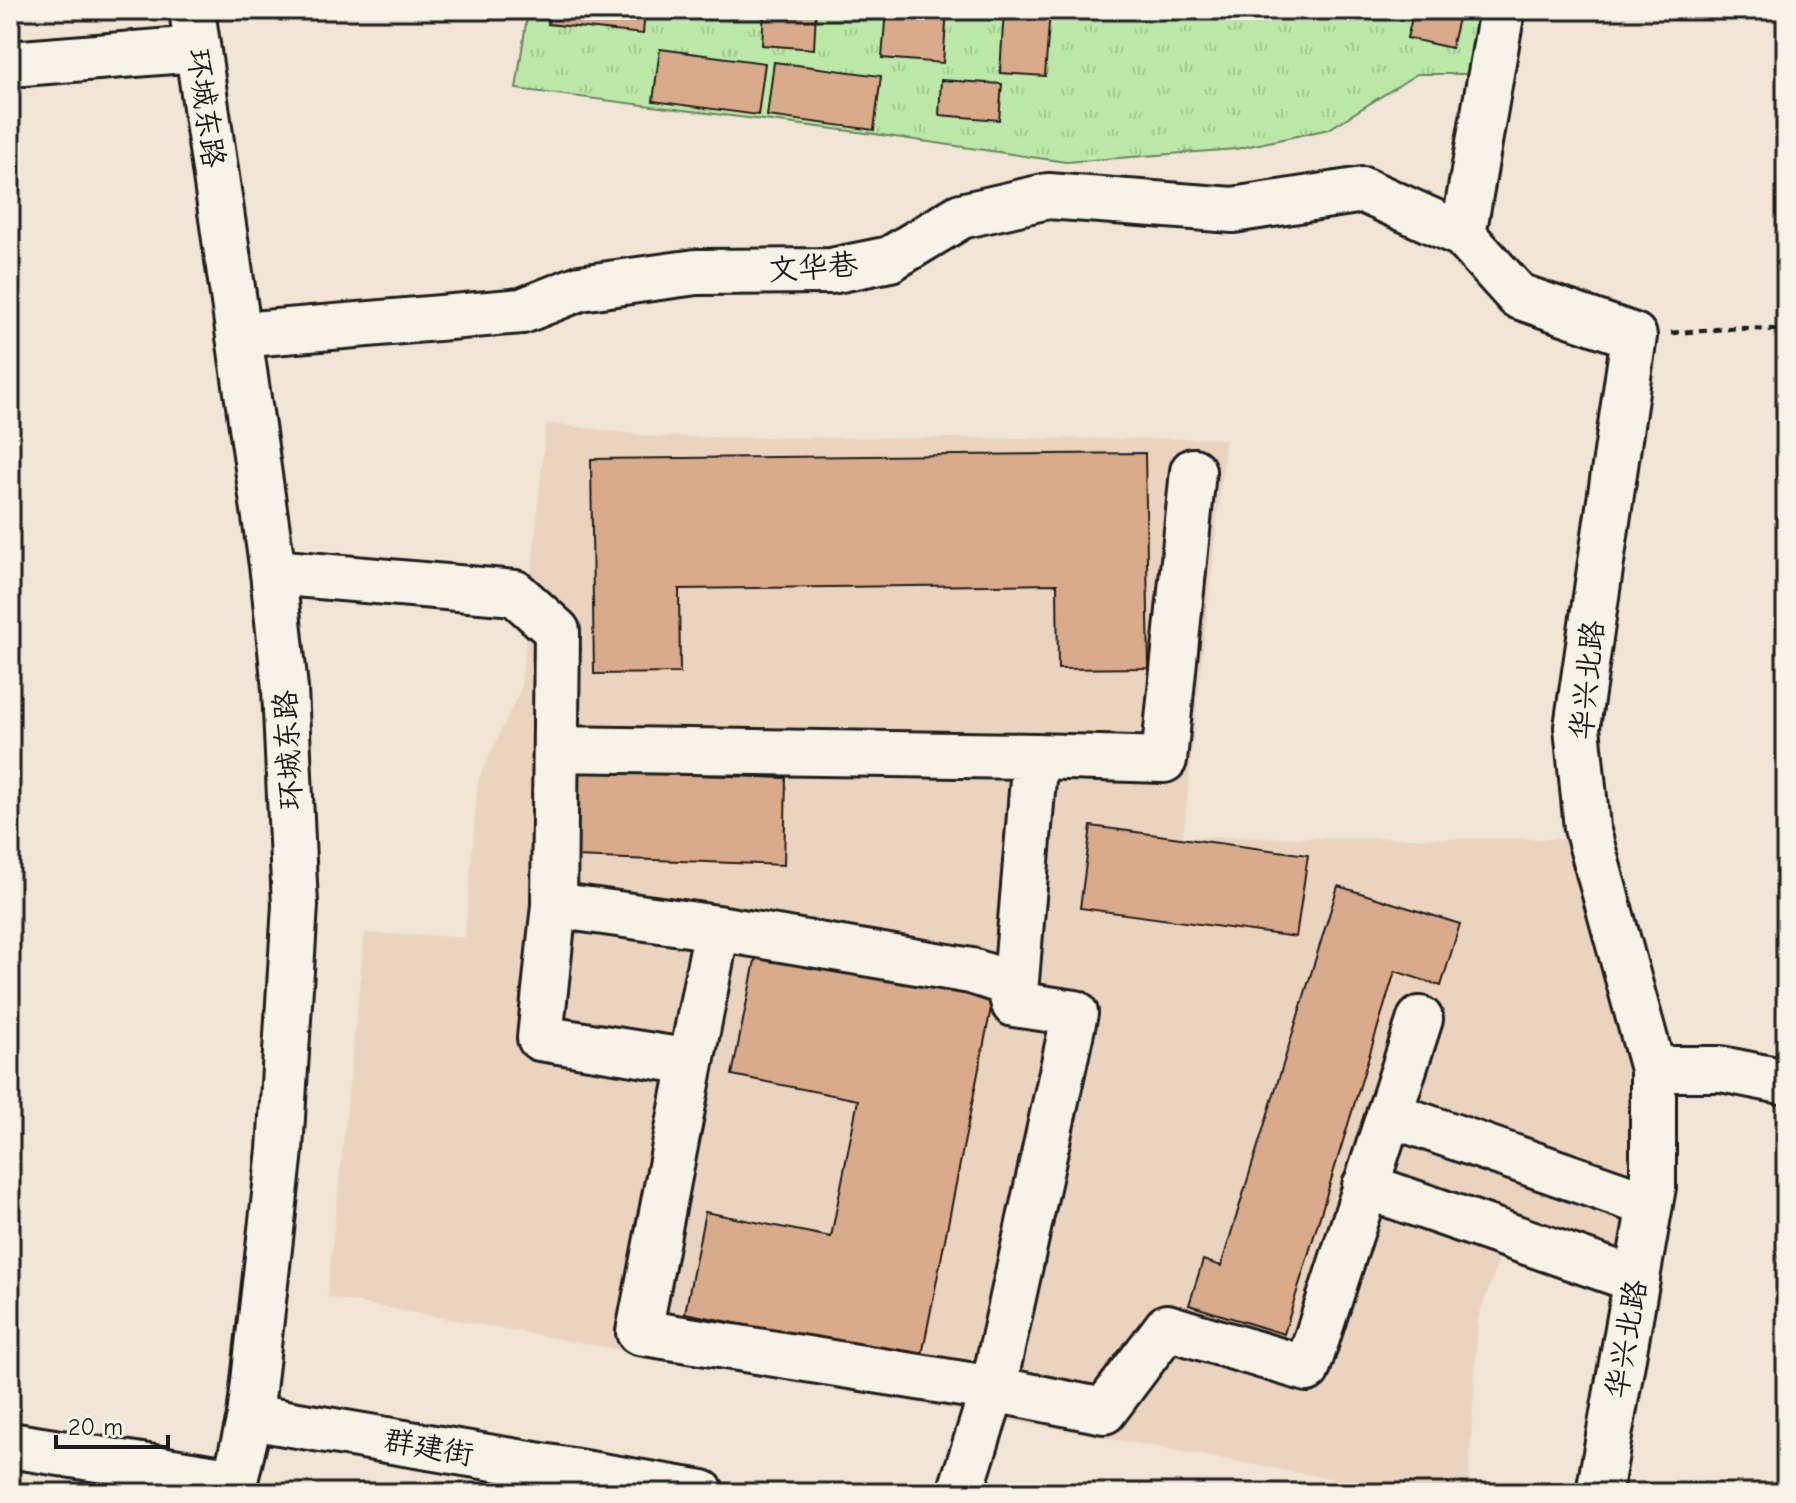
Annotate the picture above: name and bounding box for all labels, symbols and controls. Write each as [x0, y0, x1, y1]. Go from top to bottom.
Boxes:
street label: 环城东路 [180, 46, 231, 170]
street label: 文华巷 [767, 247, 859, 288]
street label: 华兴北路 [1564, 619, 1611, 742]
street label: 环城东路 [268, 689, 309, 811]
street label: 华兴北路 [1599, 1277, 1654, 1401]
scale bar [56, 1399, 168, 1449]
text: 20 m [68, 1413, 123, 1441]
street label: 群建街 [382, 1422, 476, 1473]

